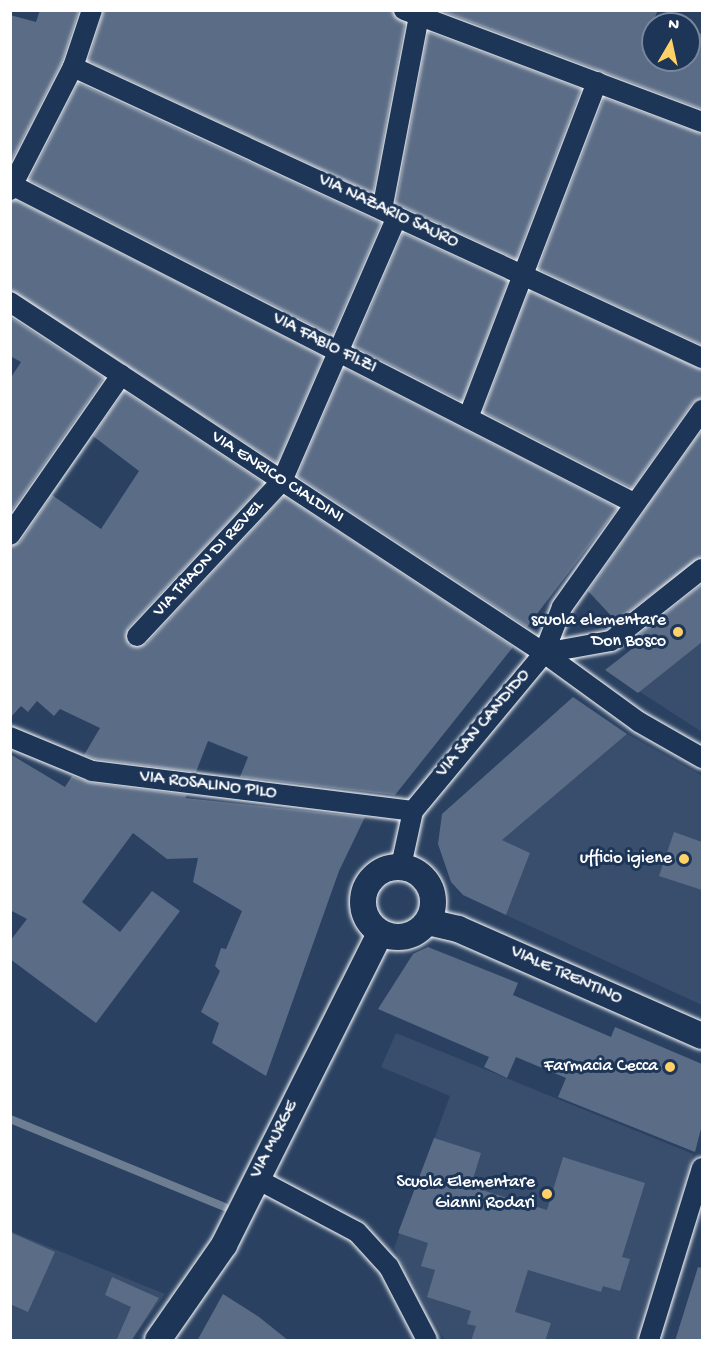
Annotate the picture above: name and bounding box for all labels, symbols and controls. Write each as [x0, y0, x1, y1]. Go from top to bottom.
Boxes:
north arrow [641, 12, 701, 72]
text: N [667, 16, 680, 36]
street label: VIA NAZARIO SAURO [314, 170, 462, 254]
street label: VIA FABIO FILZI [268, 309, 380, 379]
street label: VIA ENRICO CIALDINI [206, 427, 348, 529]
street label: VIA THAON DI REVEL [149, 496, 269, 622]
place label: scuola elementare Don Bosco [531, 611, 666, 654]
marker: scuola elementare Don Bosco [671, 625, 685, 639]
street label: VIA SAN CANDIDO [432, 665, 536, 783]
street label: VIA ROSALINO PILO [138, 767, 278, 805]
place label: ufficio igiene [580, 848, 672, 870]
marker: ufficio igiene [677, 852, 691, 866]
street label: VIALE TRENTINO [507, 942, 625, 1010]
place label: Farmacia Cecca [544, 1056, 658, 1078]
marker: Farmacia Cecca [663, 1060, 677, 1074]
street label: VIA MURGE [246, 1098, 304, 1182]
place label: Scuola Elementare Gianni Rodari [396, 1173, 535, 1216]
marker: Scuola Elementare Gianni Rodari [540, 1187, 554, 1201]

